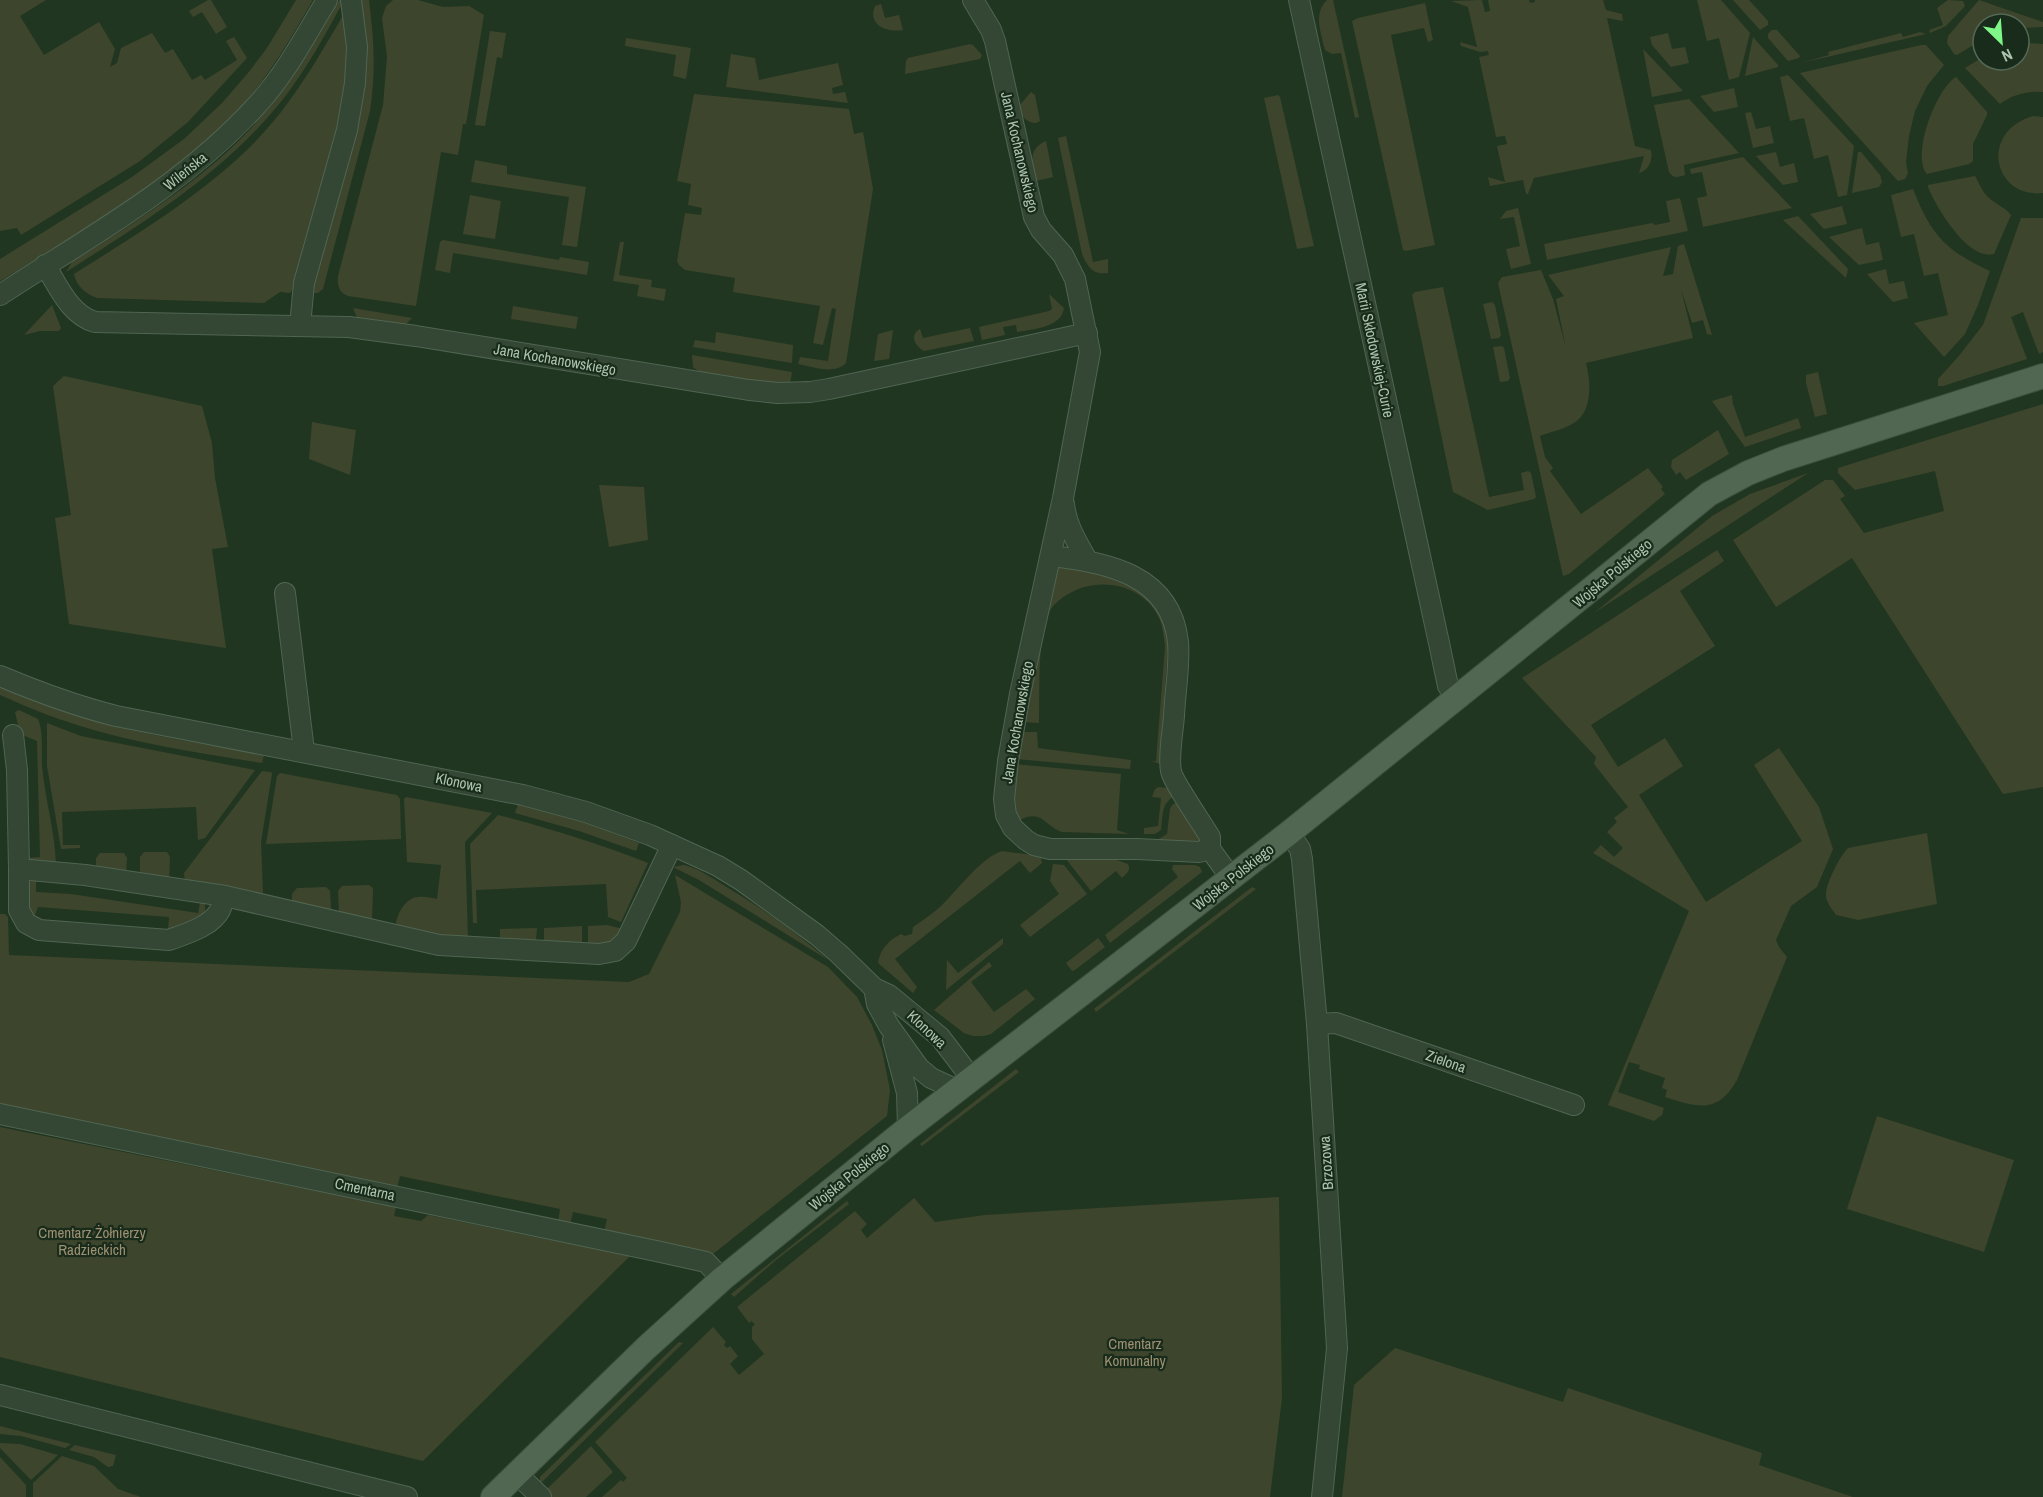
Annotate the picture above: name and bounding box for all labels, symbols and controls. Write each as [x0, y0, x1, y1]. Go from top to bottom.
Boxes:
north arrow [1971, 12, 2031, 72]
text: N [1998, 44, 2016, 68]
street label: Jana Kochanowskiego [996, 89, 1044, 215]
street label: Wileńska [159, 147, 211, 195]
street label: Marii Skłodowskiej-Curie [1350, 281, 1400, 420]
street label: Jana Kochanowskiego [492, 338, 618, 380]
street label: Wojska Polskiego [1568, 534, 1656, 612]
street label: Jana Kochanowskiego [996, 659, 1038, 785]
street label: Klonowa [434, 767, 484, 797]
street label: Wojska Polskiego [1188, 839, 1278, 915]
street label: Klonowa [903, 1005, 952, 1053]
street label: Zielona [1423, 1044, 1469, 1078]
street label: Brzozowa [1314, 1135, 1338, 1191]
street label: Wojska Polskiego [804, 1137, 894, 1215]
street label: Cmentarna [333, 1172, 397, 1206]
park label: Cmentarz Żołnierzy Radzieckich [38, 1222, 147, 1260]
park label: Cmentarz Komunalny [1104, 1333, 1167, 1371]

